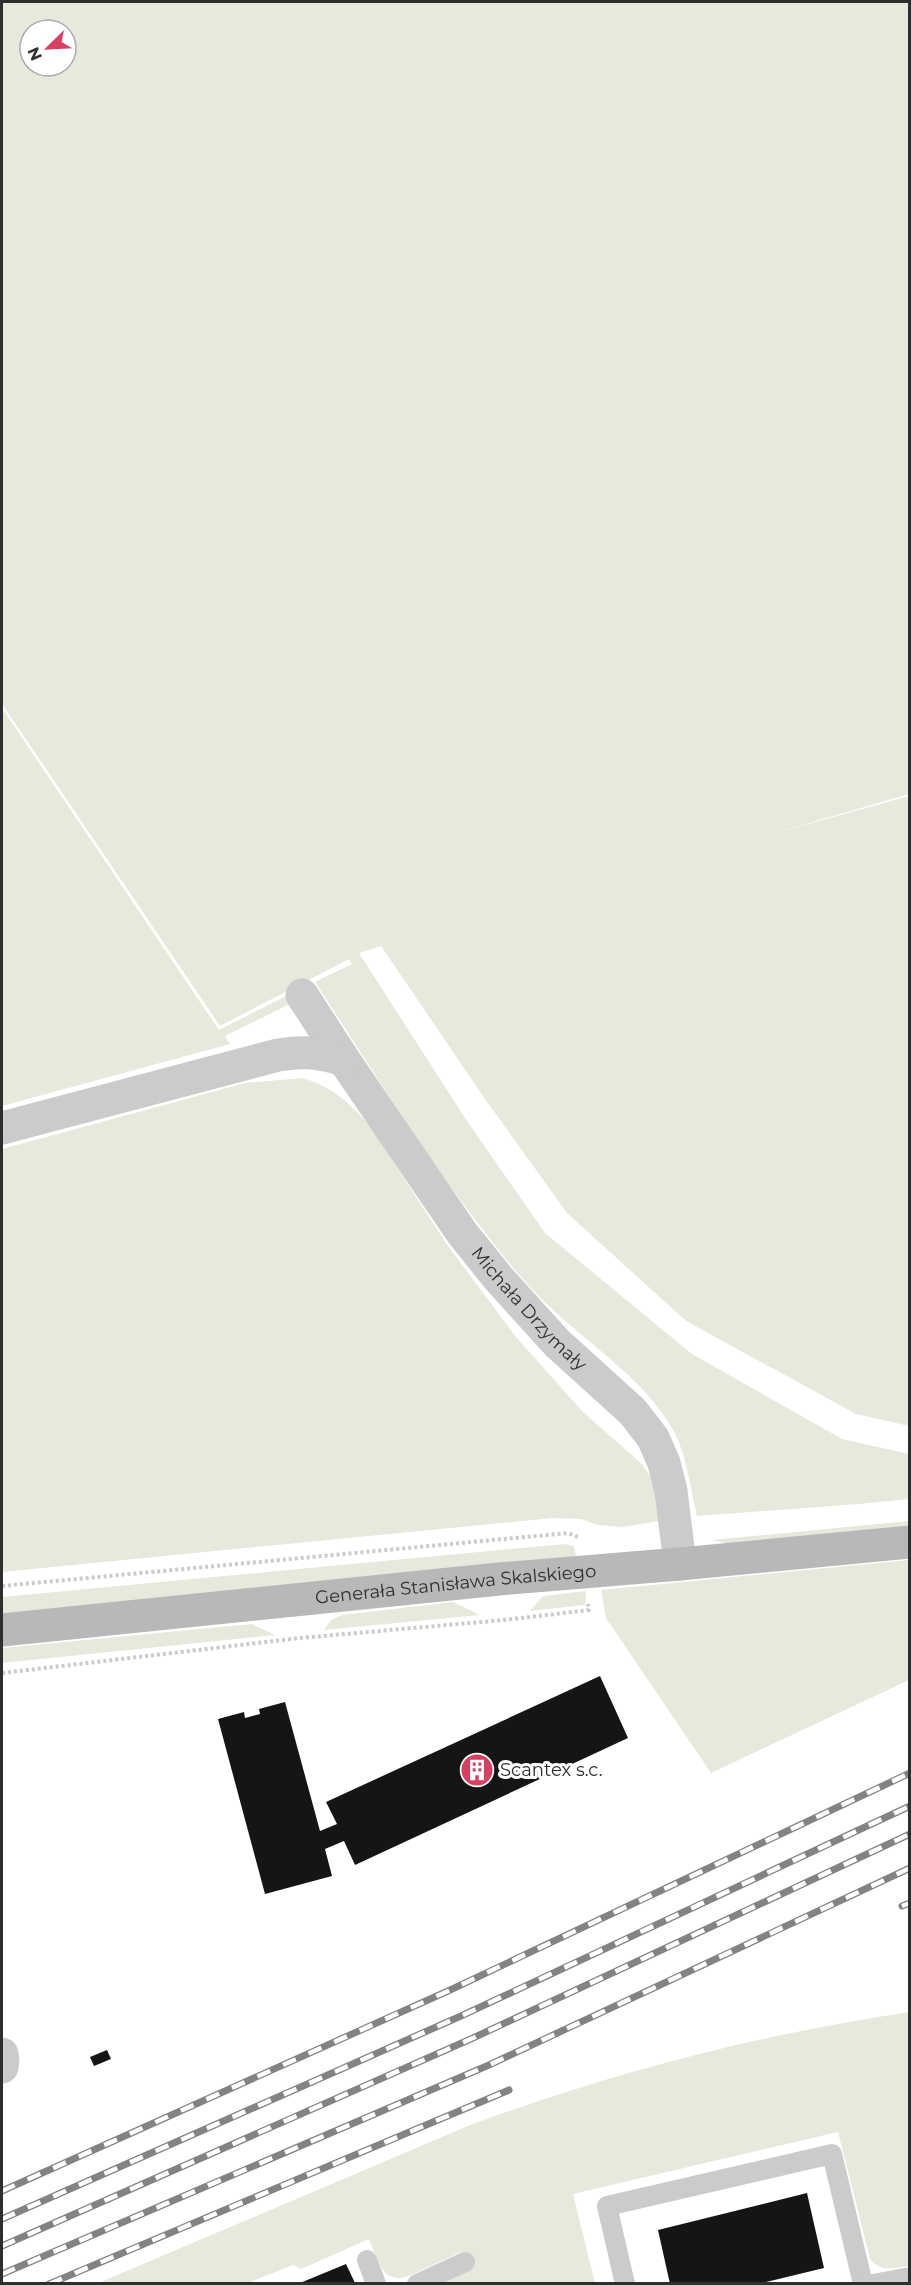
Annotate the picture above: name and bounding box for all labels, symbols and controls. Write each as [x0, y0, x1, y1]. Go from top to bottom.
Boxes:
north arrow [18, 18, 78, 78]
text: N [23, 44, 46, 64]
street label: Michała Drzymały [467, 1242, 591, 1376]
street label: Generała Stanisława Skalskiego [314, 1560, 597, 1609]
building icon: Scantex s.c. [459, 1752, 495, 1788]
place label: Scantex s.c. [500, 1759, 603, 1781]

